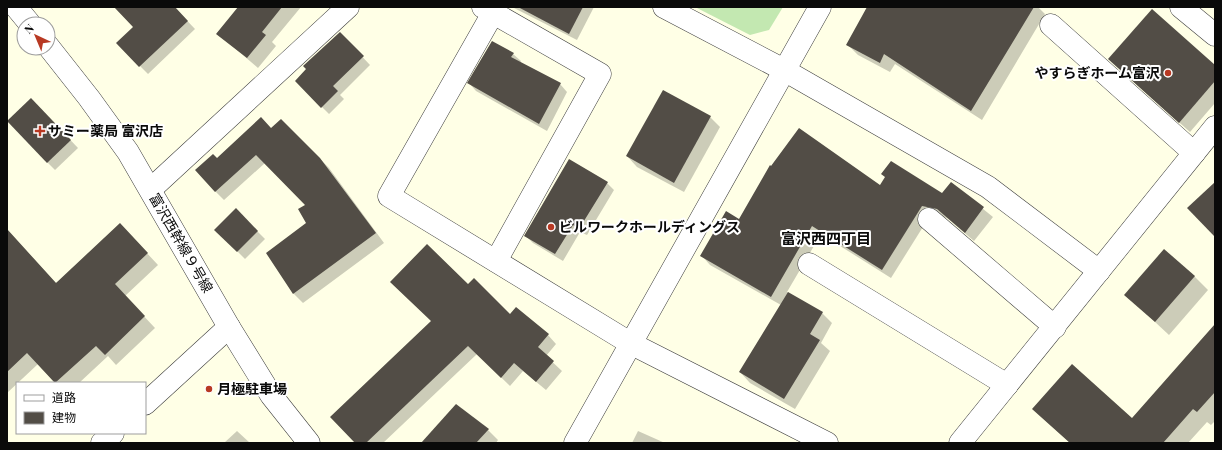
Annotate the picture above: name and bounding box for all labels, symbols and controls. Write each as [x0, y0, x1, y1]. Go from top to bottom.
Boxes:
north arrow [16, 16, 56, 56]
text: N [21, 20, 37, 37]
place label: やすらぎホーム富沢 [1034, 63, 1160, 82]
marker: やすらぎホーム富沢 [1163, 68, 1173, 78]
place label: サミー薬局 富沢店 [48, 121, 163, 140]
marker: サミー薬局 富沢店 [35, 126, 45, 136]
street label: 富沢西幹線９号線 [145, 190, 218, 296]
place label: ビルワークホールディングス [559, 217, 740, 236]
marker: ビルワークホールディングス [546, 222, 556, 232]
district label: 富沢西四丁目 [781, 228, 871, 248]
place label: 月極駐車場 [217, 379, 287, 398]
legend [16, 382, 146, 434]
marker: 月極駐車場 [204, 384, 214, 394]
text: 道路 [52, 389, 76, 405]
text: 建物 [52, 409, 76, 425]

